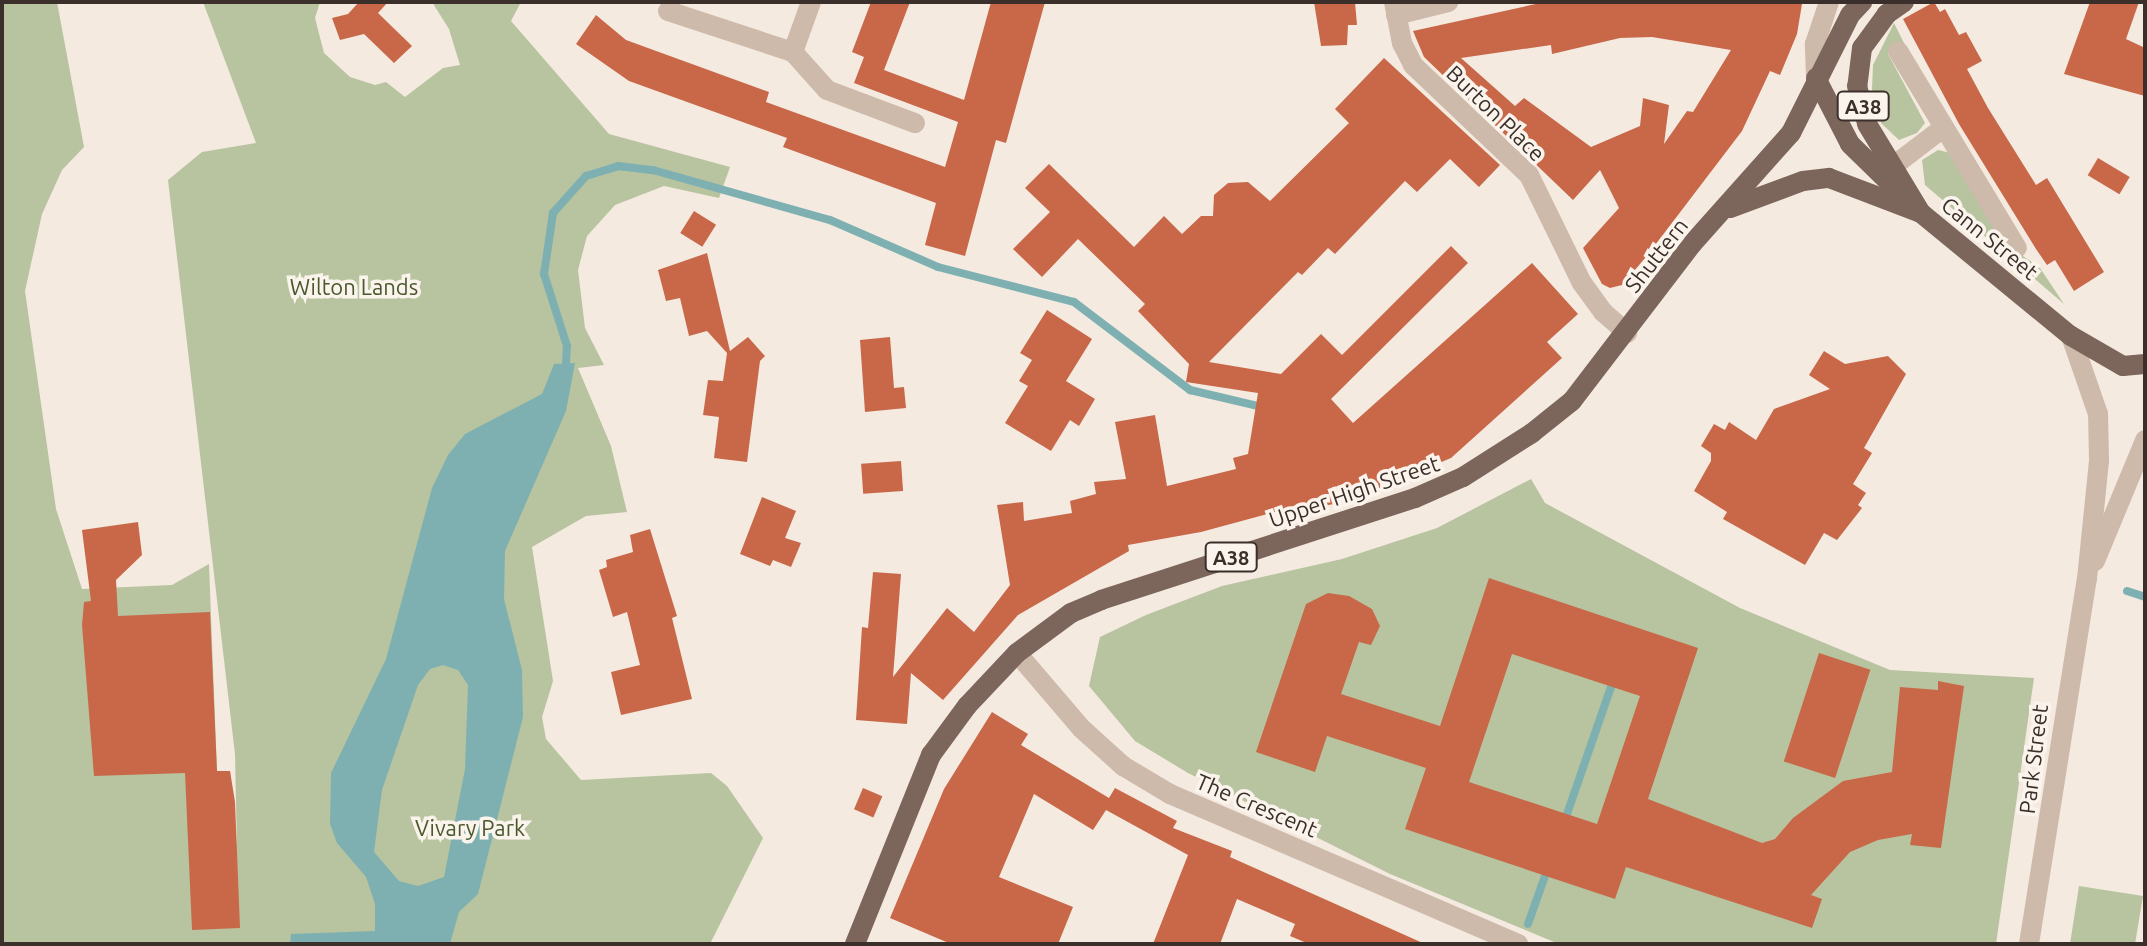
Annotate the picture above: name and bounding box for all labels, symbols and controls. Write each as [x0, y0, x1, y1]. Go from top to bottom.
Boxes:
street label: Burton Place [1441, 60, 1551, 166]
road number: A38 [1835, 90, 1891, 122]
street label: Cann Street [1936, 191, 2044, 285]
street label: Shuttern [1619, 213, 1693, 297]
park label: Wilton Lands [290, 274, 418, 300]
street label: Upper High Street [1265, 449, 1443, 533]
road number: A38 [1203, 541, 1259, 573]
street label: Park Street [2013, 703, 2053, 815]
street label: The Crescent [1192, 768, 1322, 842]
park label: Vivary Park [415, 815, 525, 841]

